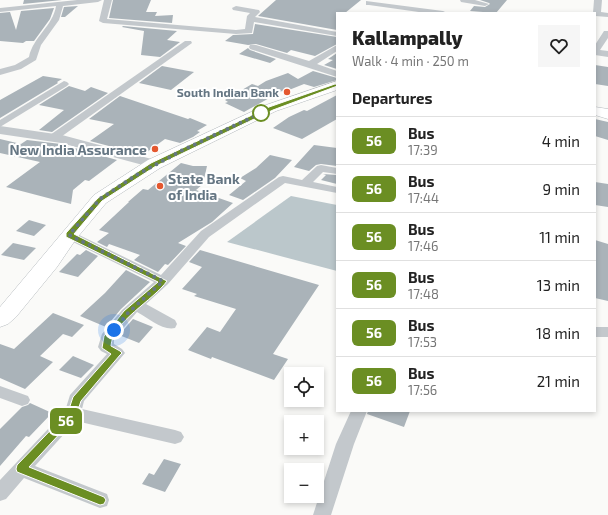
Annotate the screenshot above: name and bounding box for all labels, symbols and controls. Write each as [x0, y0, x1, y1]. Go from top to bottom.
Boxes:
button: heart [538, 25, 580, 67]
text: Kallampally [352, 26, 463, 49]
text: Walk · 4 min · 250 m [352, 53, 469, 69]
place label: South Indian Bank [177, 85, 279, 99]
marker: South Indian Bank [282, 87, 292, 97]
text: Departures [352, 89, 432, 107]
unlabelled marker [252, 104, 270, 122]
text: Bus [408, 124, 434, 142]
text: 56 [366, 132, 382, 149]
text: 4 min [542, 132, 580, 150]
place label: New India Assurance [9, 141, 147, 158]
text: 17:39 [408, 142, 438, 158]
marker: New India Assurance [150, 144, 160, 154]
place label: State Bank of India [168, 170, 240, 203]
text: Bus [408, 172, 434, 190]
text: 56 [366, 180, 382, 197]
text: 9 min [542, 180, 580, 198]
marker: State Bank of India [155, 181, 165, 191]
text: 17:44 [408, 190, 439, 206]
text: Bus [408, 220, 434, 238]
text: 56 [366, 228, 382, 245]
text: 11 min [539, 228, 580, 246]
text: 17:46 [408, 238, 438, 254]
text: Bus [408, 268, 434, 286]
text: 56 [366, 276, 382, 293]
text: 13 min [537, 276, 580, 294]
text: 17:48 [408, 286, 439, 302]
text: Bus [408, 316, 434, 334]
your location [104, 320, 124, 340]
text: 56 [366, 324, 382, 341]
text: 18 min [536, 324, 580, 342]
text: 17:53 [408, 334, 437, 350]
text: Bus [408, 364, 434, 382]
map controls [284, 367, 324, 503]
button: locate [284, 367, 324, 407]
text: 56 [366, 372, 382, 389]
text: 21 min [537, 372, 580, 390]
text: 17:56 [408, 382, 437, 398]
line badge: 56 [48, 408, 84, 434]
text: 56 [58, 412, 74, 429]
button: + [284, 415, 324, 455]
button: − [284, 463, 324, 503]

